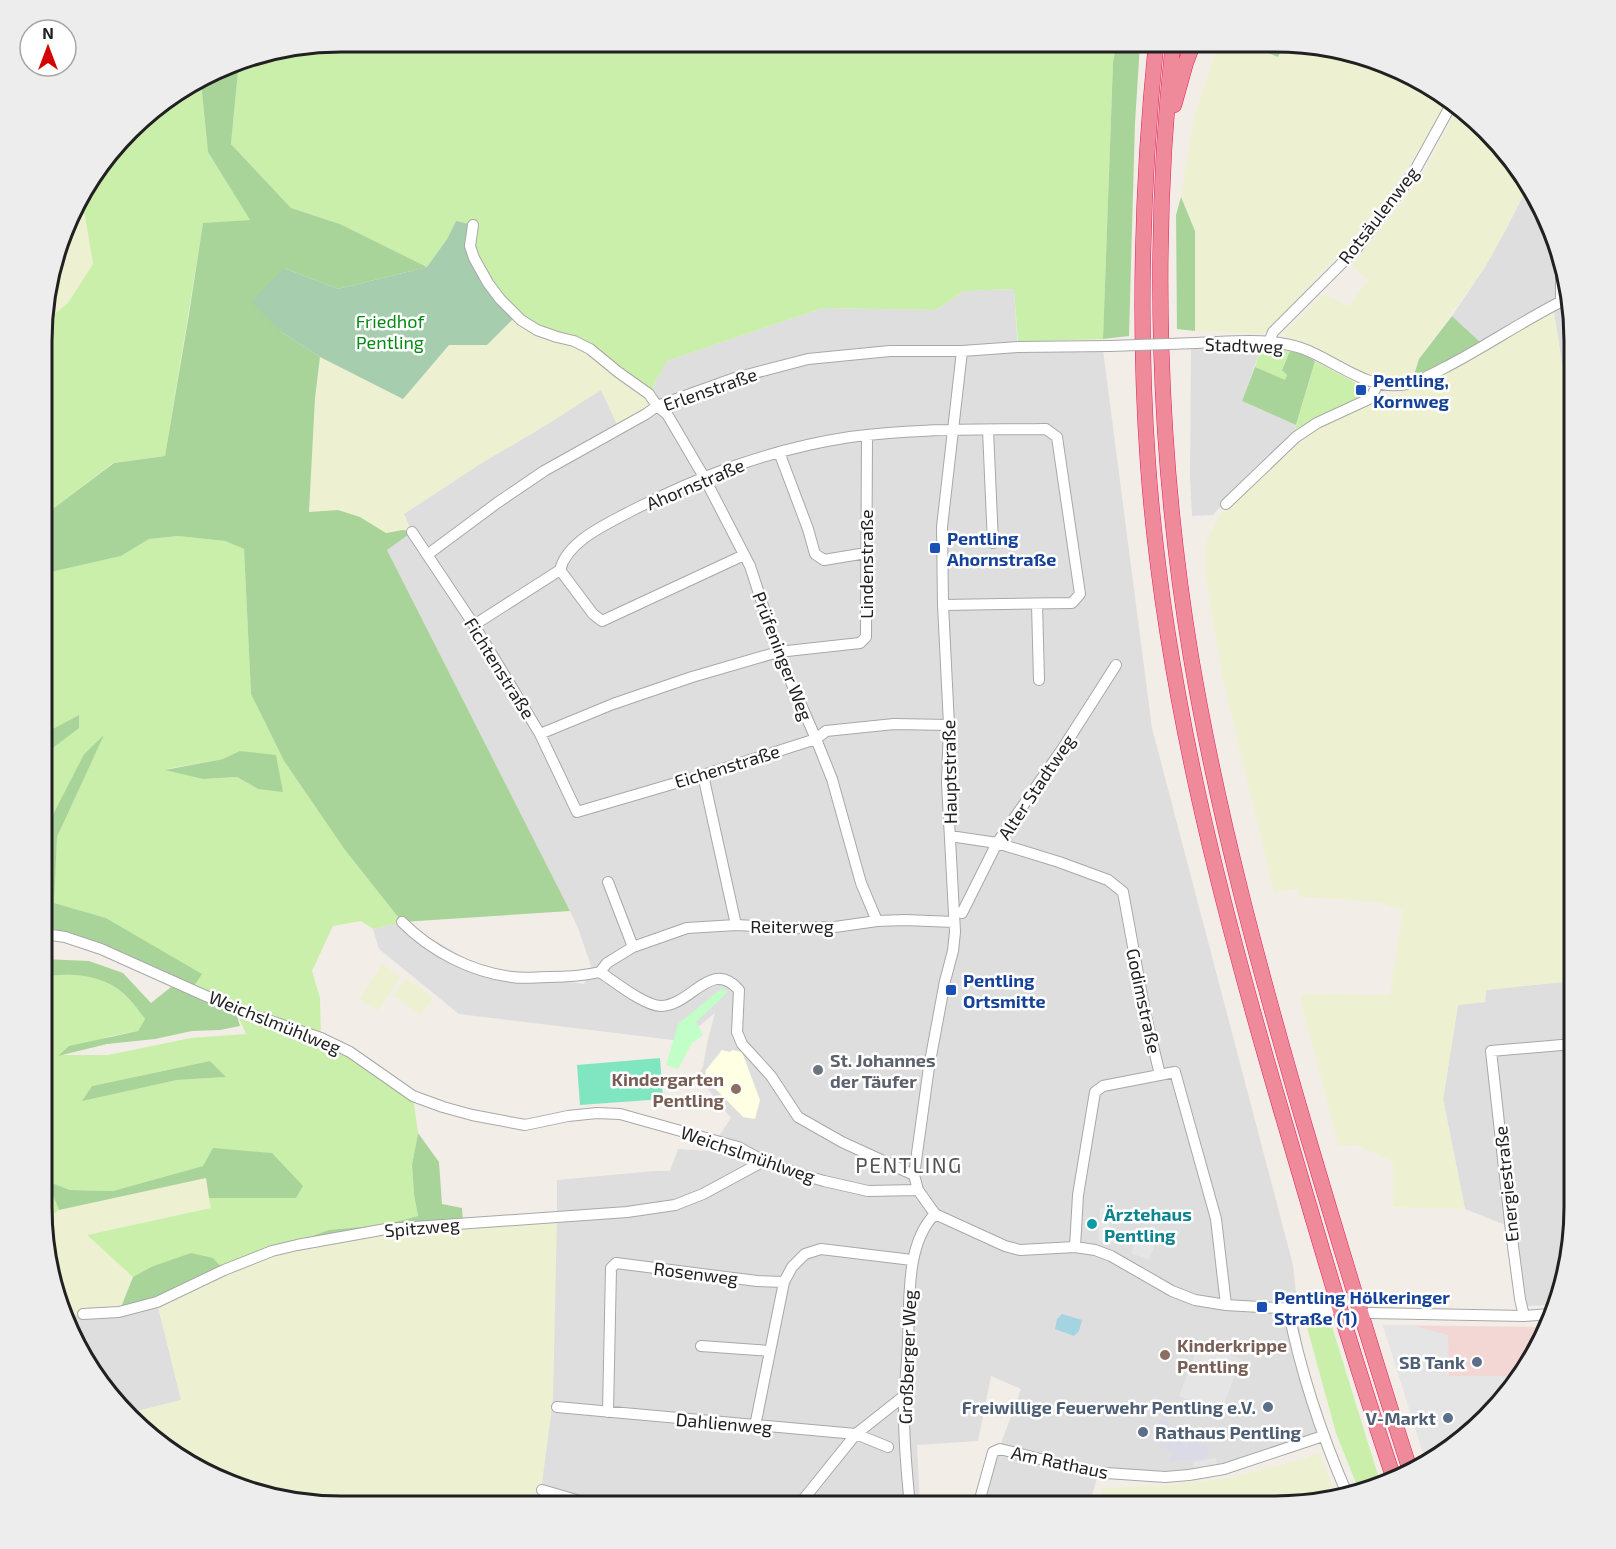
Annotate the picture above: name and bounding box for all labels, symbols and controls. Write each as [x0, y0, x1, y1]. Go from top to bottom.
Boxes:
north arrow [18, 18, 78, 78]
text: N [42, 23, 54, 42]
street label: Rotsäulenweg [1333, 162, 1423, 268]
park label: Friedhof Pentling [356, 310, 425, 353]
street label: Stadtweg [1204, 333, 1284, 357]
street label: Erlenstraße [660, 363, 760, 415]
place label: Pentling, Kornweg [1373, 369, 1450, 412]
marker: Pentling, Kornweg [1354, 383, 1368, 397]
street label: Ahornstraße [643, 453, 747, 515]
street label: Lindenstraße [855, 509, 877, 619]
place label: Pentling Ahornstraße [947, 527, 1056, 570]
marker: Pentling Ahornstraße [928, 541, 942, 555]
street label: Prüfeninger Weg [748, 588, 818, 724]
street label: Fichtenstraße [460, 613, 540, 723]
street label: Hauptstraße [937, 720, 961, 824]
street label: Alter Stadtweg [993, 730, 1079, 844]
street label: Eichenstraße [672, 740, 782, 792]
street label: Reiterweg [750, 915, 834, 937]
street label: Godimstraße [1122, 946, 1166, 1056]
place label: Pentling Ortsmitte [963, 969, 1046, 1012]
marker: Pentling Ortsmitte [944, 983, 958, 997]
street label: Weichslmühlweg [206, 985, 344, 1059]
place label: St. Johannes der Täufer [830, 1049, 936, 1092]
marker: St. Johannes der Täufer [811, 1063, 825, 1077]
place label: Kindergarten Pentling [612, 1068, 725, 1111]
marker: Kindergarten Pentling [729, 1082, 743, 1096]
street label: Weichslmühlweg [678, 1121, 818, 1187]
street label: Energiestraße [1489, 1125, 1523, 1243]
district label: PENTLING [855, 1152, 963, 1177]
place label: Ärztehaus Pentling [1104, 1203, 1192, 1246]
street label: Spitzweg [383, 1213, 461, 1241]
marker: Ärztehaus Pentling [1085, 1217, 1099, 1231]
street label: Rosenweg [652, 1257, 740, 1289]
place label: Pentling Hölkeringer Straße (1) [1274, 1286, 1450, 1329]
street label: Großberger Weg [894, 1289, 920, 1425]
marker: Pentling Hölkeringer Straße (1) [1255, 1300, 1269, 1314]
place label: Kinderkrippe Pentling [1177, 1334, 1287, 1377]
marker: Kinderkrippe Pentling [1158, 1348, 1172, 1362]
place label: SB Tank [1399, 1351, 1465, 1373]
marker: SB Tank [1470, 1355, 1484, 1369]
place label: Freiwillige Feuerwehr Pentling e.V. [962, 1396, 1256, 1418]
marker: Freiwillige Feuerwehr Pentling e.V. [1261, 1400, 1275, 1414]
place label: V-Markt [1366, 1407, 1437, 1429]
street label: Dahlienweg [675, 1408, 773, 1438]
marker: V-Markt [1441, 1411, 1455, 1425]
place label: Rathaus Pentling [1155, 1421, 1302, 1443]
marker: Rathaus Pentling [1136, 1425, 1150, 1439]
street label: Am Rathaus [1009, 1441, 1111, 1483]

